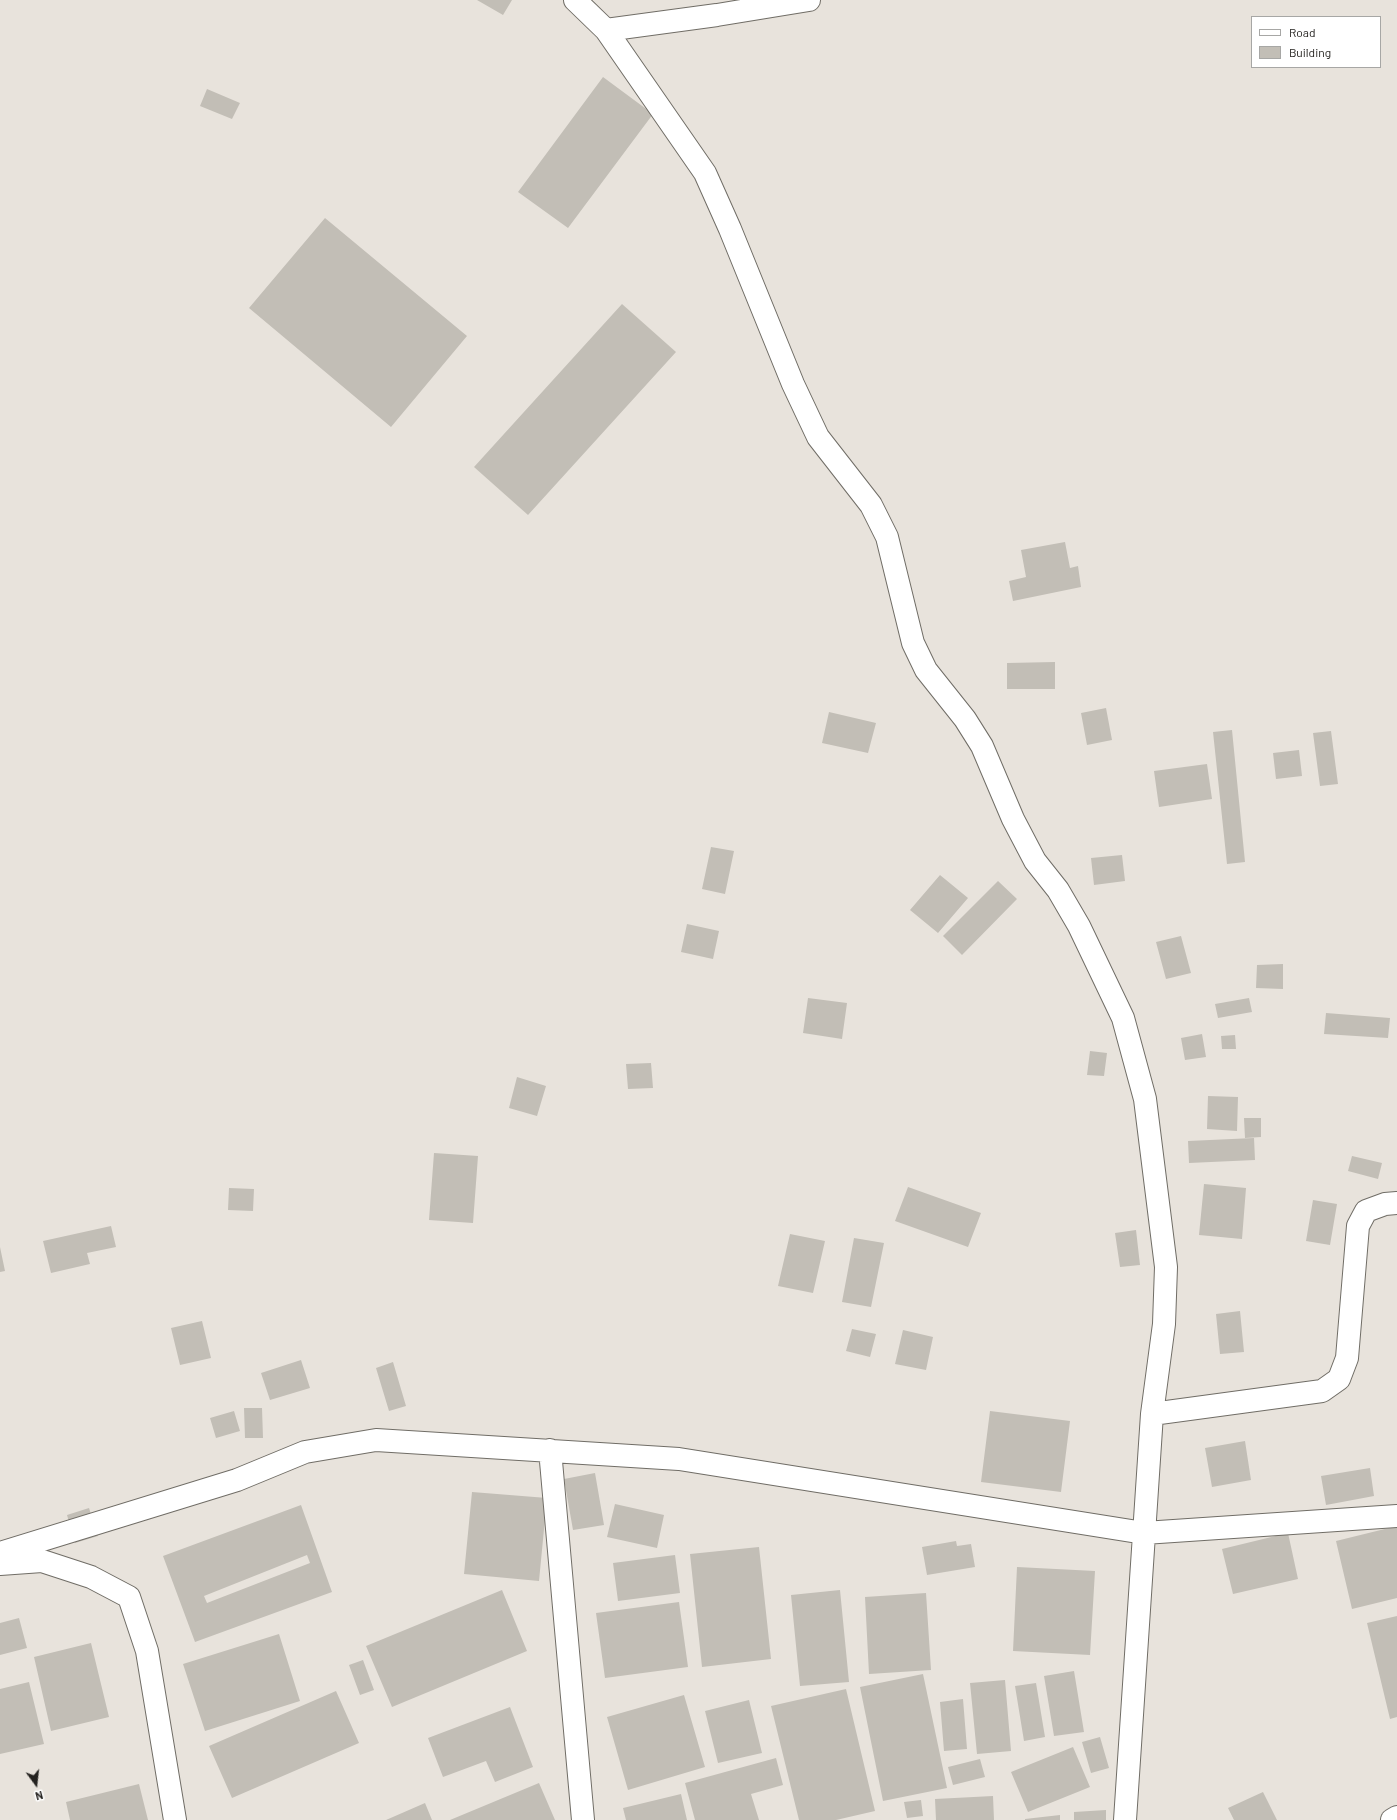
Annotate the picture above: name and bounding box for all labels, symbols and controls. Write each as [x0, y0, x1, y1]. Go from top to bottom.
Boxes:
legend [1251, 16, 1381, 68]
text: Road [1289, 25, 1316, 39]
text: Building [1289, 45, 1331, 59]
north arrow [16, 1764, 56, 1804]
text: N [34, 1789, 44, 1803]

